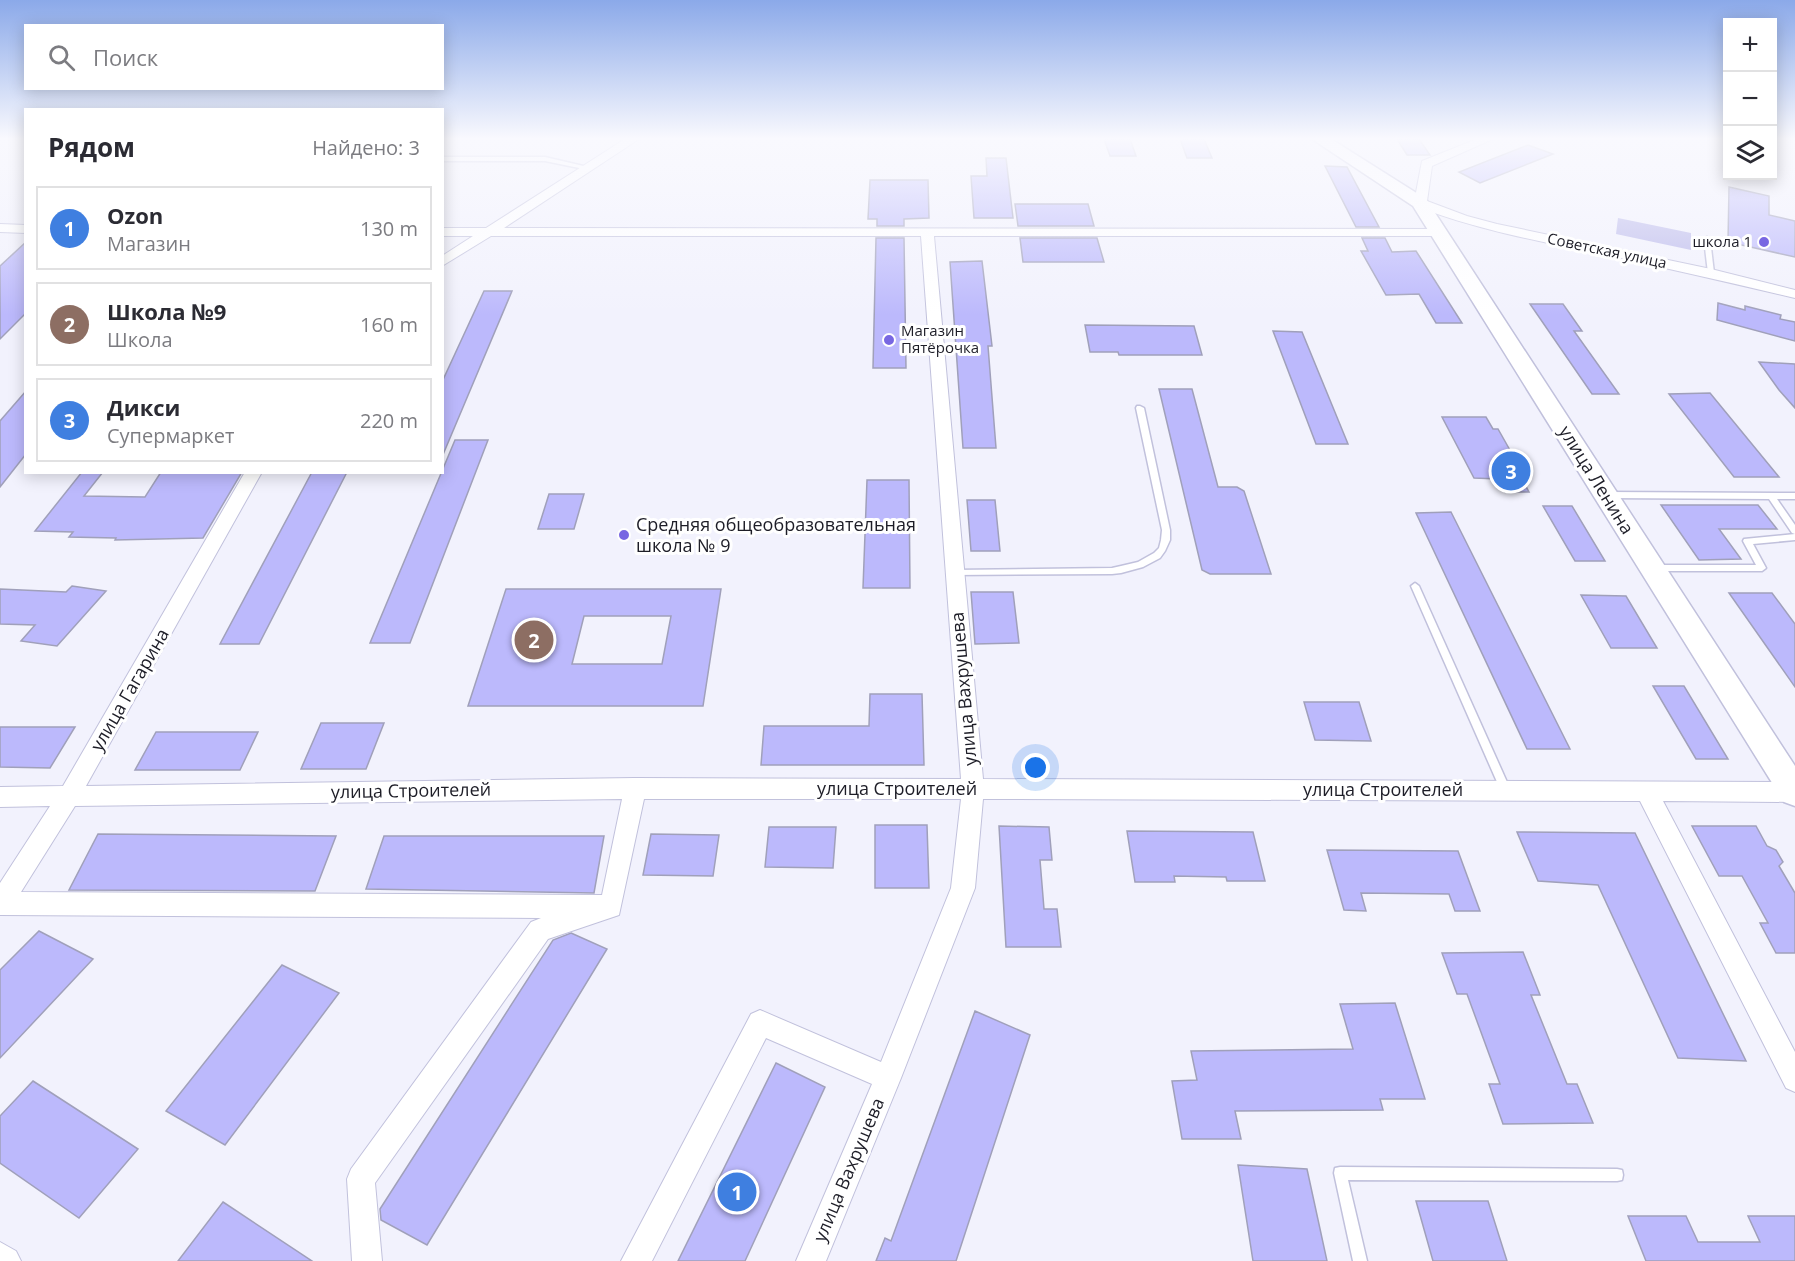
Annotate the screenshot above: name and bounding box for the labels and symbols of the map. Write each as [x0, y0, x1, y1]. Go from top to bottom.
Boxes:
street label: Советская улица [1546, 228, 1669, 272]
place label: школа 1 [1692, 231, 1752, 251]
marker: школа 1 [1757, 235, 1771, 249]
place label: Магазин Пятёрочка [901, 320, 979, 357]
marker: Магазин Пятёрочка [882, 333, 896, 347]
street label: улица Ленина [1554, 421, 1640, 538]
pin: 3 [1492, 448, 1530, 494]
place label: Средняя общеобразовательная школа № 9 [636, 512, 916, 557]
marker: Средняя общеобразовательная школа № 9 [617, 528, 631, 542]
street label: улица Вахрушева [944, 611, 982, 767]
pin: 2 [514, 618, 554, 662]
street label: улица Гагарина [84, 624, 174, 755]
your location [1021, 753, 1050, 782]
street label: улица Строителей [817, 776, 977, 800]
street label: улица Строителей [331, 777, 491, 803]
street label: улица Строителей [1303, 777, 1463, 801]
street label: улица Вахрушева [807, 1094, 889, 1245]
pin: 1 [718, 1170, 756, 1214]

